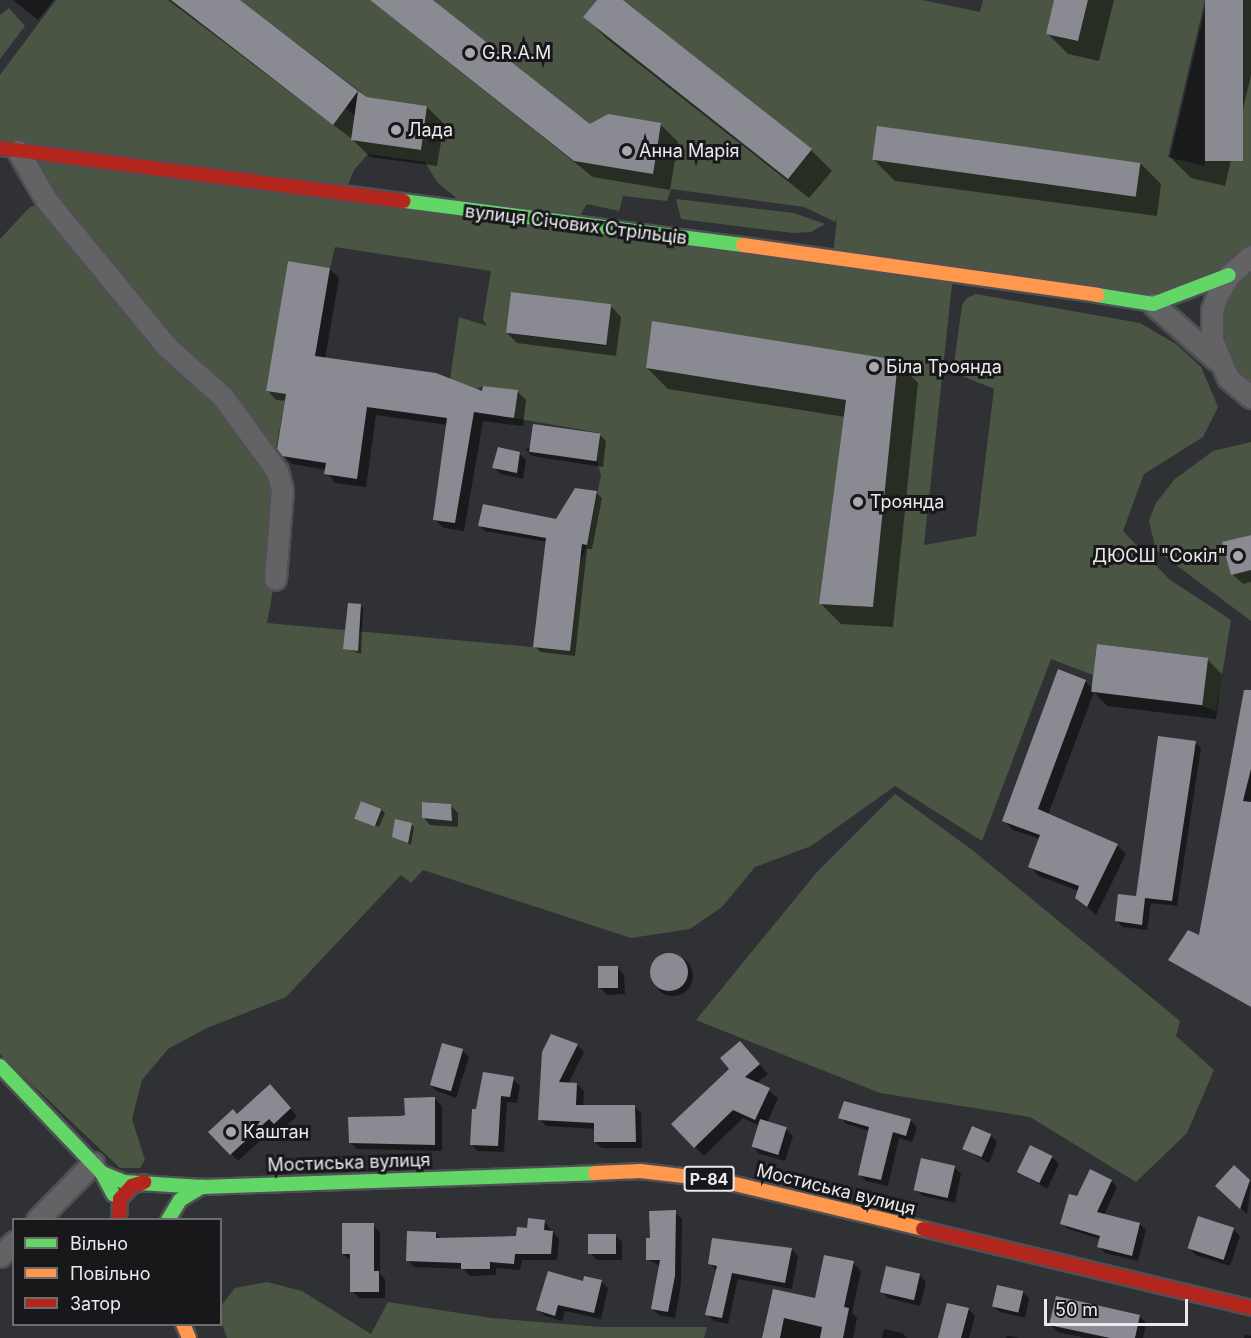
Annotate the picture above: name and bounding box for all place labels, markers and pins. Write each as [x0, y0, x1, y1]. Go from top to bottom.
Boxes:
place label: G.R.A.M [482, 42, 551, 64]
marker: G.R.A.M [463, 46, 477, 60]
place label: Лада [408, 119, 453, 141]
marker: Лада [389, 123, 403, 137]
place label: Анна Марія [639, 140, 740, 162]
marker: Анна Марія [620, 144, 634, 158]
place label: Біла Троянда [886, 356, 1002, 378]
marker: Біла Троянда [867, 360, 881, 374]
place label: Троянда [870, 491, 944, 513]
marker: Троянда [851, 495, 865, 509]
place label: ДЮСШ "Сокіл" [1092, 545, 1226, 567]
marker: ДЮСШ "Сокіл" [1231, 549, 1245, 563]
place label: Каштан [243, 1121, 309, 1143]
marker: Каштан [224, 1125, 238, 1139]

